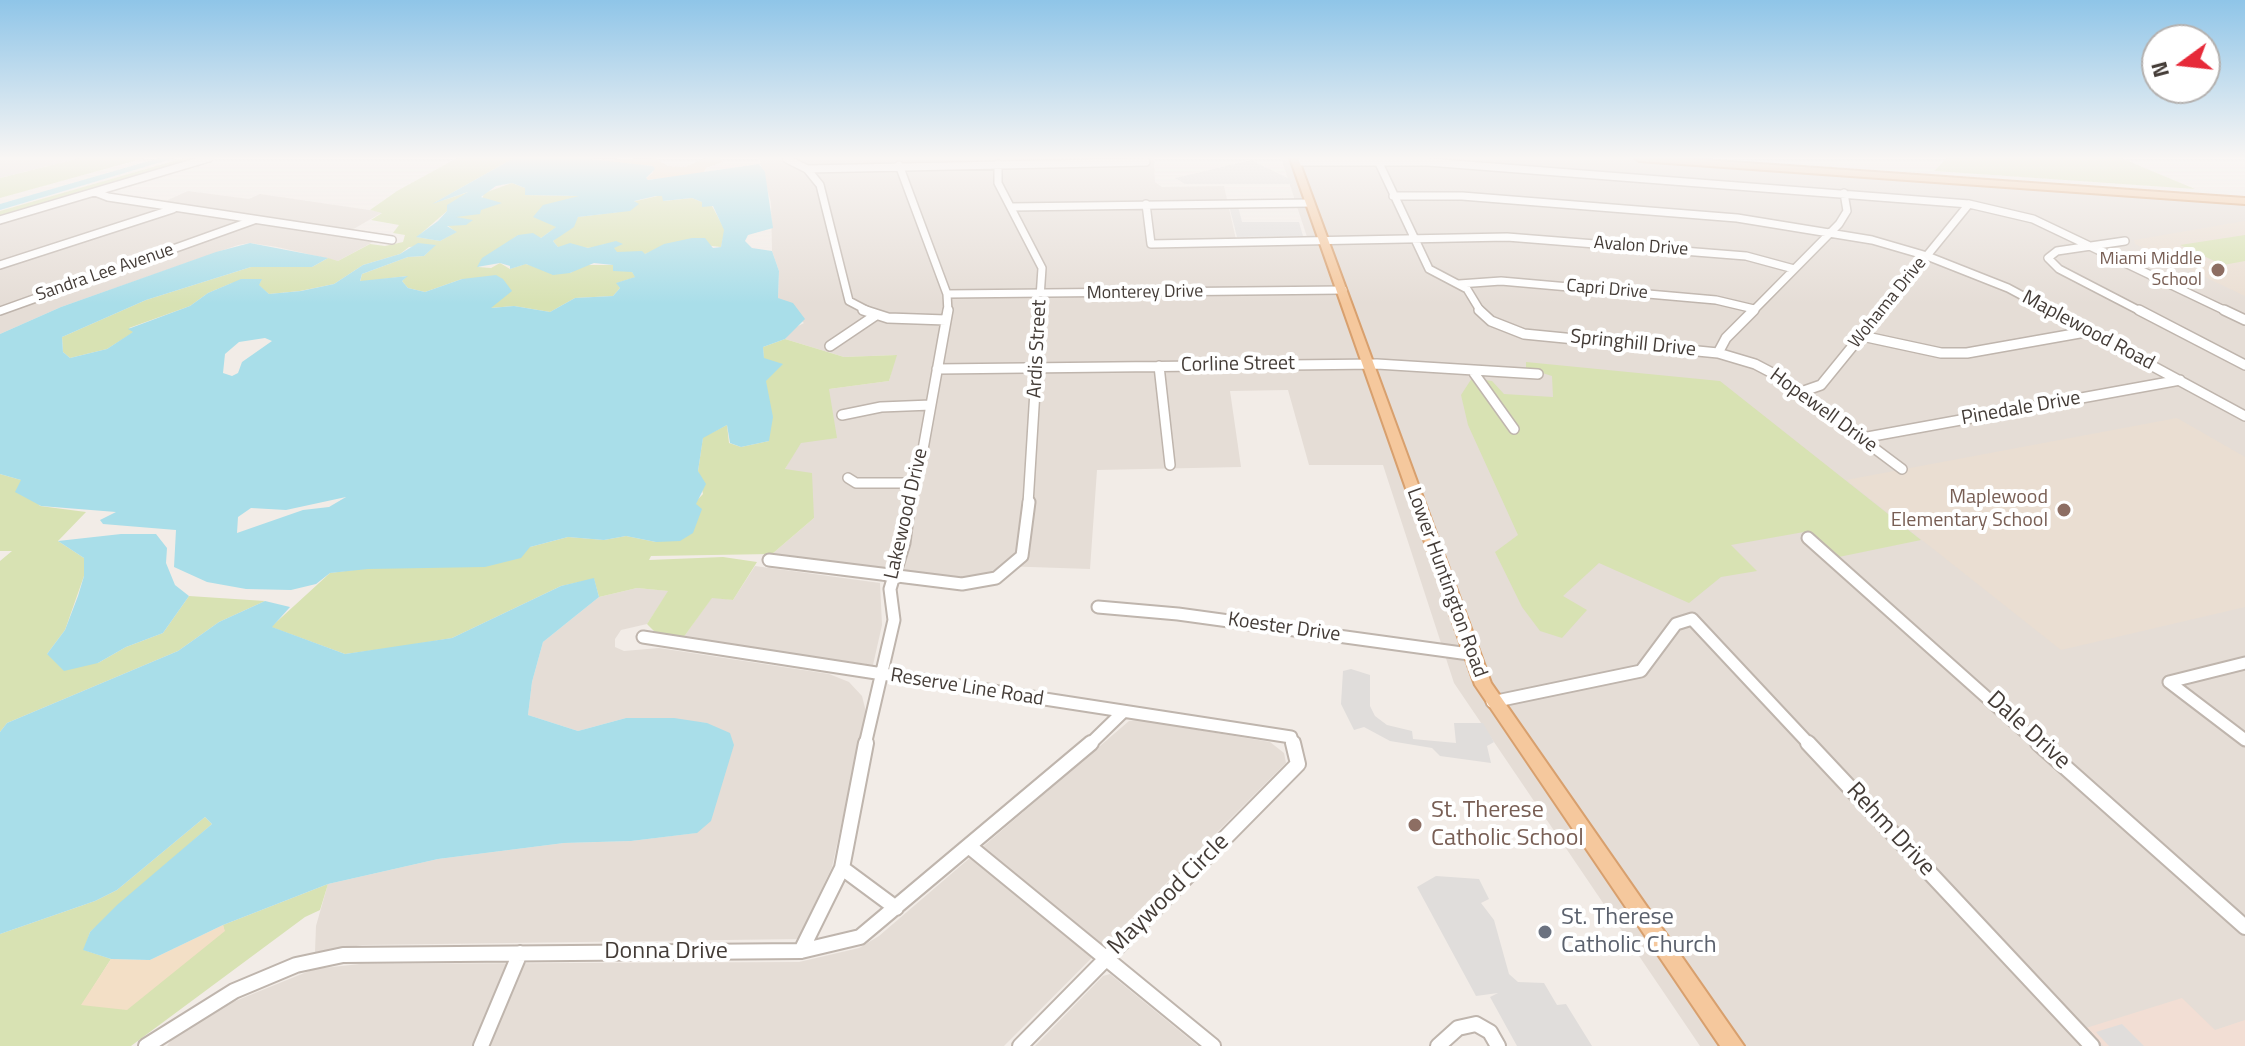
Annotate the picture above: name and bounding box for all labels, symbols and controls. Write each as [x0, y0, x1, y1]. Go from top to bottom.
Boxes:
north arrow [2141, 24, 2221, 104]
text: N [2141, 58, 2178, 81]
street label: Avalon Drive [1593, 233, 1689, 261]
street label: Sandra Lee Avenue [33, 239, 177, 307]
place label: Miami Middle School [2100, 249, 2202, 292]
street label: Wohama Drive [1845, 253, 1931, 353]
marker: Miami Middle School [2209, 261, 2227, 279]
street label: Capri Drive [1565, 276, 1649, 304]
street label: Monterey Drive [1087, 281, 1203, 305]
street label: Maplewood Road [2018, 286, 2158, 376]
street label: Ardis Street [1023, 299, 1053, 399]
street label: Springhill Drive [1569, 325, 1697, 363]
street label: Corline Street [1181, 352, 1295, 378]
street label: Hopewell Drive [1765, 364, 1881, 458]
street label: Pinedale Drive [1960, 387, 2082, 431]
street label: Lakewood Drive [880, 446, 934, 582]
street label: Lower Huntington Road [1401, 485, 1491, 681]
place label: Maplewood Elementary School [1891, 486, 2048, 533]
marker: Maplewood Elementary School [2055, 501, 2073, 519]
street label: Koester Drive [1226, 608, 1342, 648]
street label: Reserve Line Road [889, 664, 1045, 712]
street label: Dale Drive [1980, 686, 2076, 776]
street label: Rehm Drive [1839, 777, 1941, 883]
place label: St. Therese Catholic School [1431, 797, 1584, 853]
marker: St. Therese Catholic School [1406, 816, 1424, 834]
street label: Maywood Circle [1102, 828, 1236, 962]
place label: St. Therese Catholic Church [1561, 904, 1717, 960]
marker: St. Therese Catholic Church [1536, 923, 1554, 941]
street label: Donna Drive [604, 938, 728, 966]

